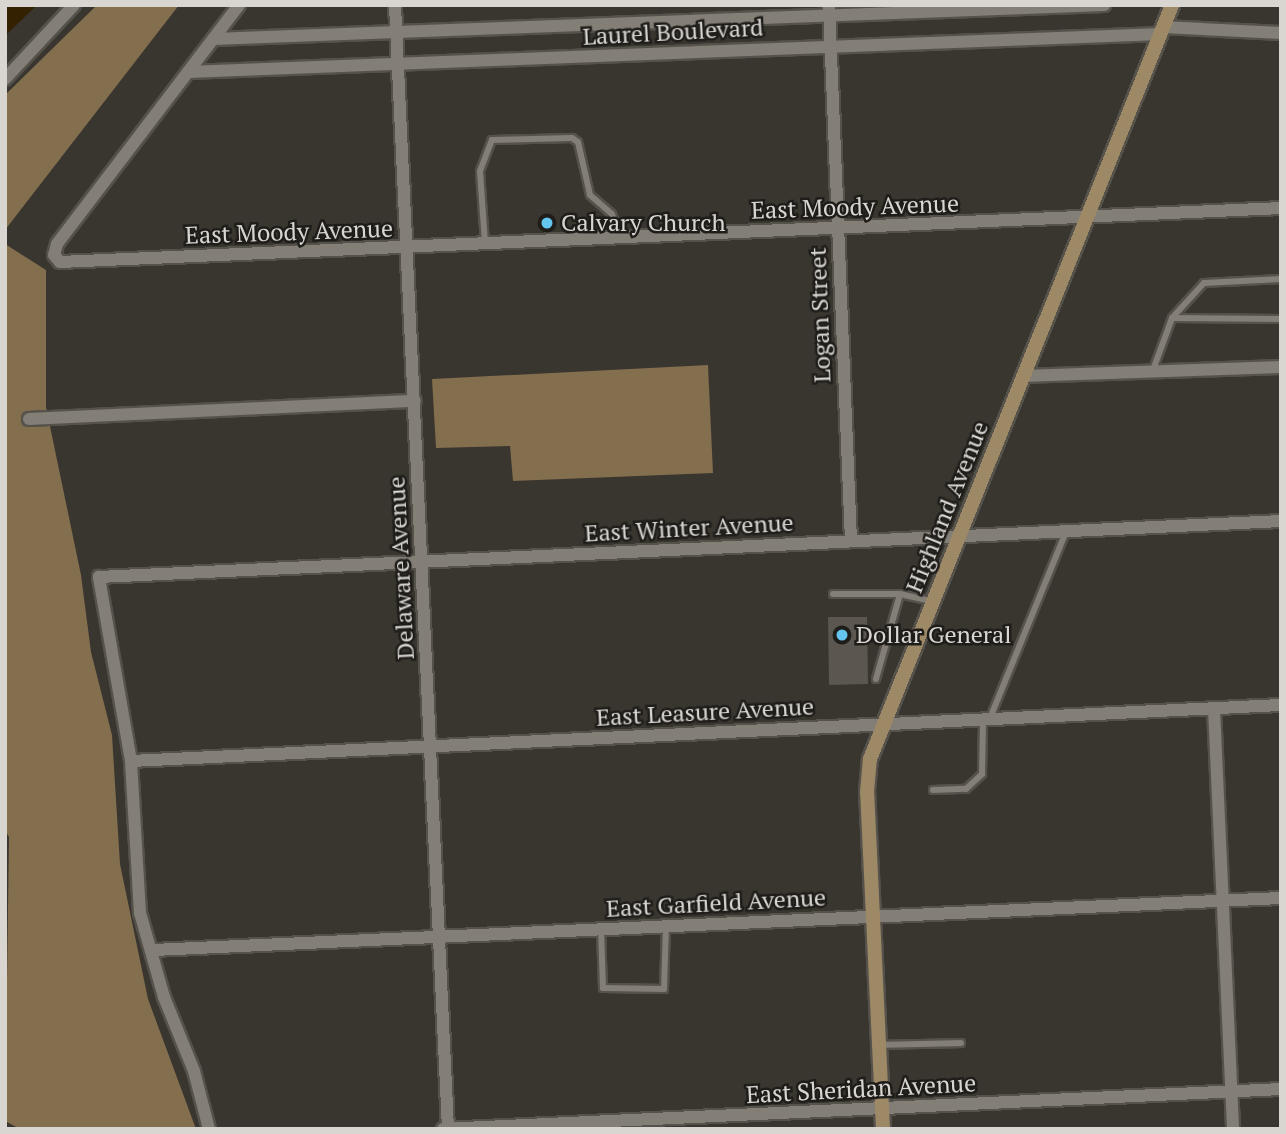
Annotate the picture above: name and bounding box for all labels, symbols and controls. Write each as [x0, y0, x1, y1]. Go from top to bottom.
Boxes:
street label: Laurel Boulevard [582, 13, 764, 51]
street label: East Moody Avenue [750, 189, 960, 225]
place label: Calvary Church [561, 209, 725, 237]
street label: East Moody Avenue [184, 214, 394, 250]
marker: Calvary Church [539, 215, 555, 231]
street label: Logan Street [803, 247, 837, 383]
street label: Highland Avenue [899, 417, 995, 597]
street label: Delaware Avenue [382, 476, 420, 660]
street label: East Winter Avenue [584, 508, 794, 548]
place label: Dollar General [856, 621, 1011, 649]
marker: Dollar General [834, 627, 850, 643]
street label: East Leasure Avenue [595, 692, 815, 732]
street label: East Garfield Avenue [605, 883, 827, 923]
street label: East Sheridan Avenue [745, 1069, 977, 1109]

